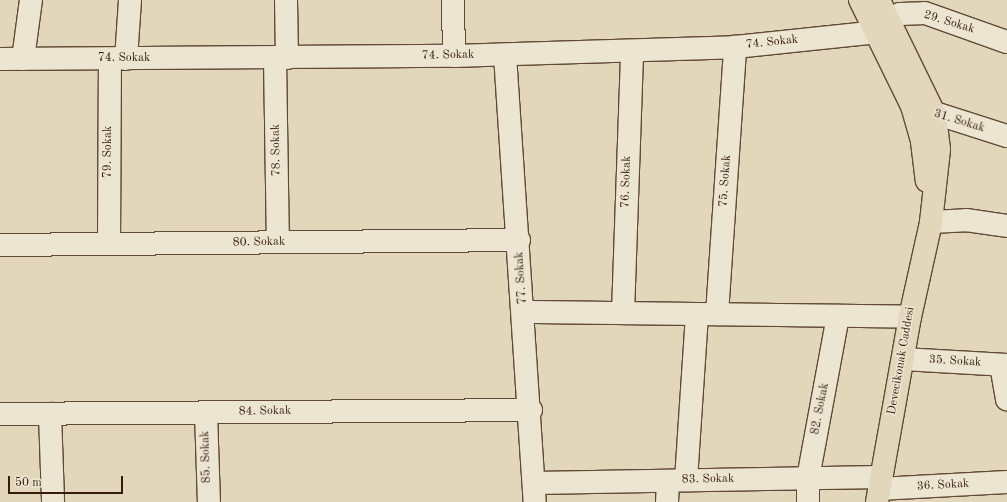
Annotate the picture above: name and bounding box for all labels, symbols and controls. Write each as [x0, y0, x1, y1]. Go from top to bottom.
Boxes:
street label: 29. Sokak [922, 8, 976, 38]
street label: 74. Sokak [745, 33, 799, 53]
street label: 74. Sokak [422, 48, 474, 64]
street label: 74. Sokak [98, 52, 150, 66]
street label: 31. Sokak [932, 107, 986, 137]
street label: 78. Sokak [269, 124, 285, 176]
street label: 79. Sokak [102, 126, 116, 178]
street label: 75. Sokak [717, 154, 735, 208]
street label: 76. Sokak [619, 156, 635, 208]
street label: 80. Sokak [233, 235, 285, 251]
street label: 77. Sokak [513, 251, 531, 305]
street label: Devecikonak Caddesi [885, 306, 919, 416]
street label: 35. Sokak [928, 353, 982, 371]
street label: 82. Sokak [809, 382, 833, 436]
street label: 84. Sokak [239, 404, 291, 420]
street label: 85. Sokak [199, 431, 215, 483]
scale bar [10, 468, 125, 494]
street label: 83. Sokak [682, 472, 734, 488]
text: 50 m [15, 477, 42, 489]
street label: 36. Sokak [916, 477, 970, 495]

